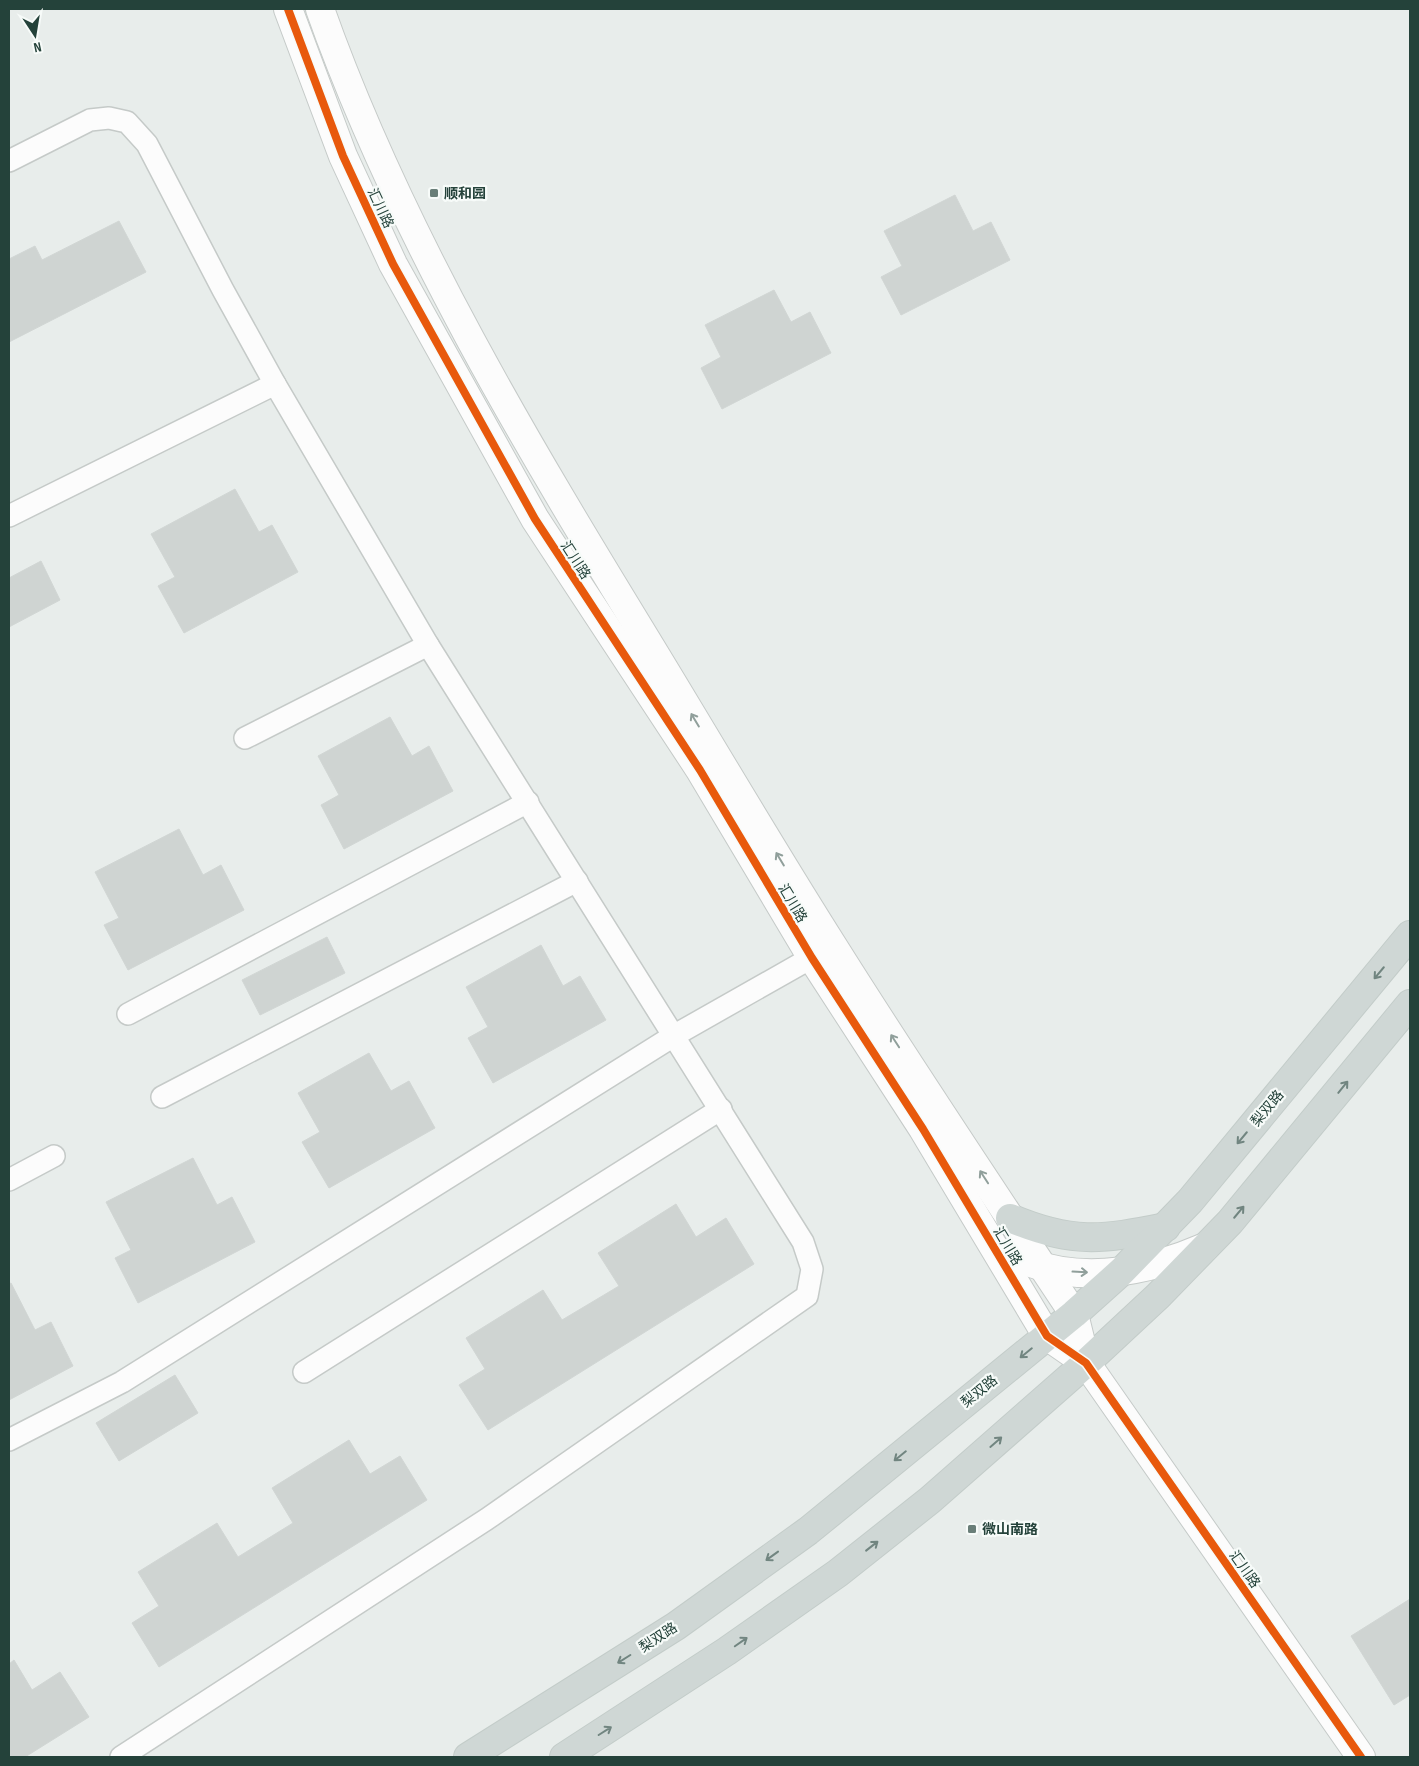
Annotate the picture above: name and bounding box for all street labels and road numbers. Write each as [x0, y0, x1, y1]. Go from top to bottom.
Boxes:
street label: 汇川路 [364, 186, 397, 231]
street label: 汇川路 [557, 538, 594, 583]
street label: 汇川路 [774, 881, 811, 926]
street label: 梨双路 [1247, 1087, 1287, 1130]
street label: 汇川路 [989, 1224, 1026, 1269]
street label: 梨双路 [958, 1372, 1001, 1411]
street label: 汇川路 [1226, 1547, 1264, 1591]
street label: 梨双路 [636, 1619, 681, 1656]

